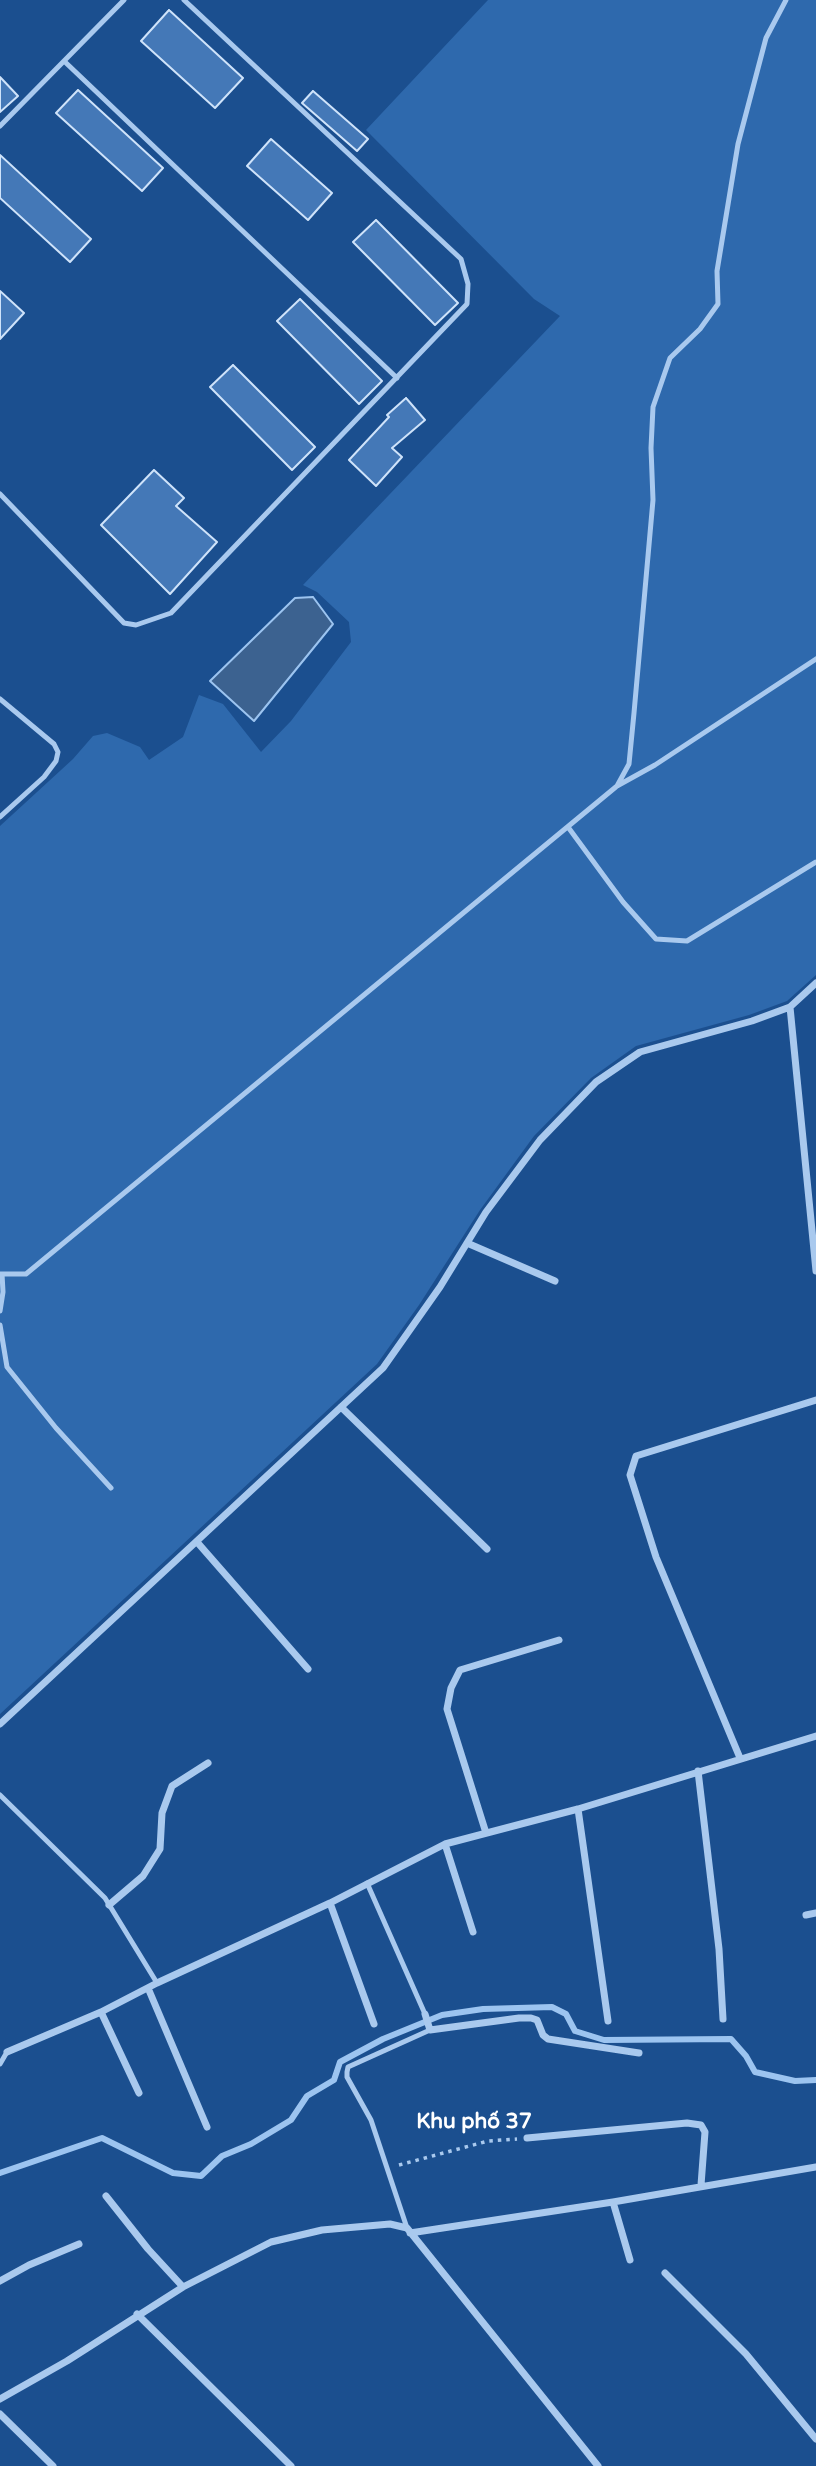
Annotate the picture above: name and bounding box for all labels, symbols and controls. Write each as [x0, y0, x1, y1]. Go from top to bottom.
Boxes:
district label: Khu phố 37 [416, 2109, 532, 2135]

